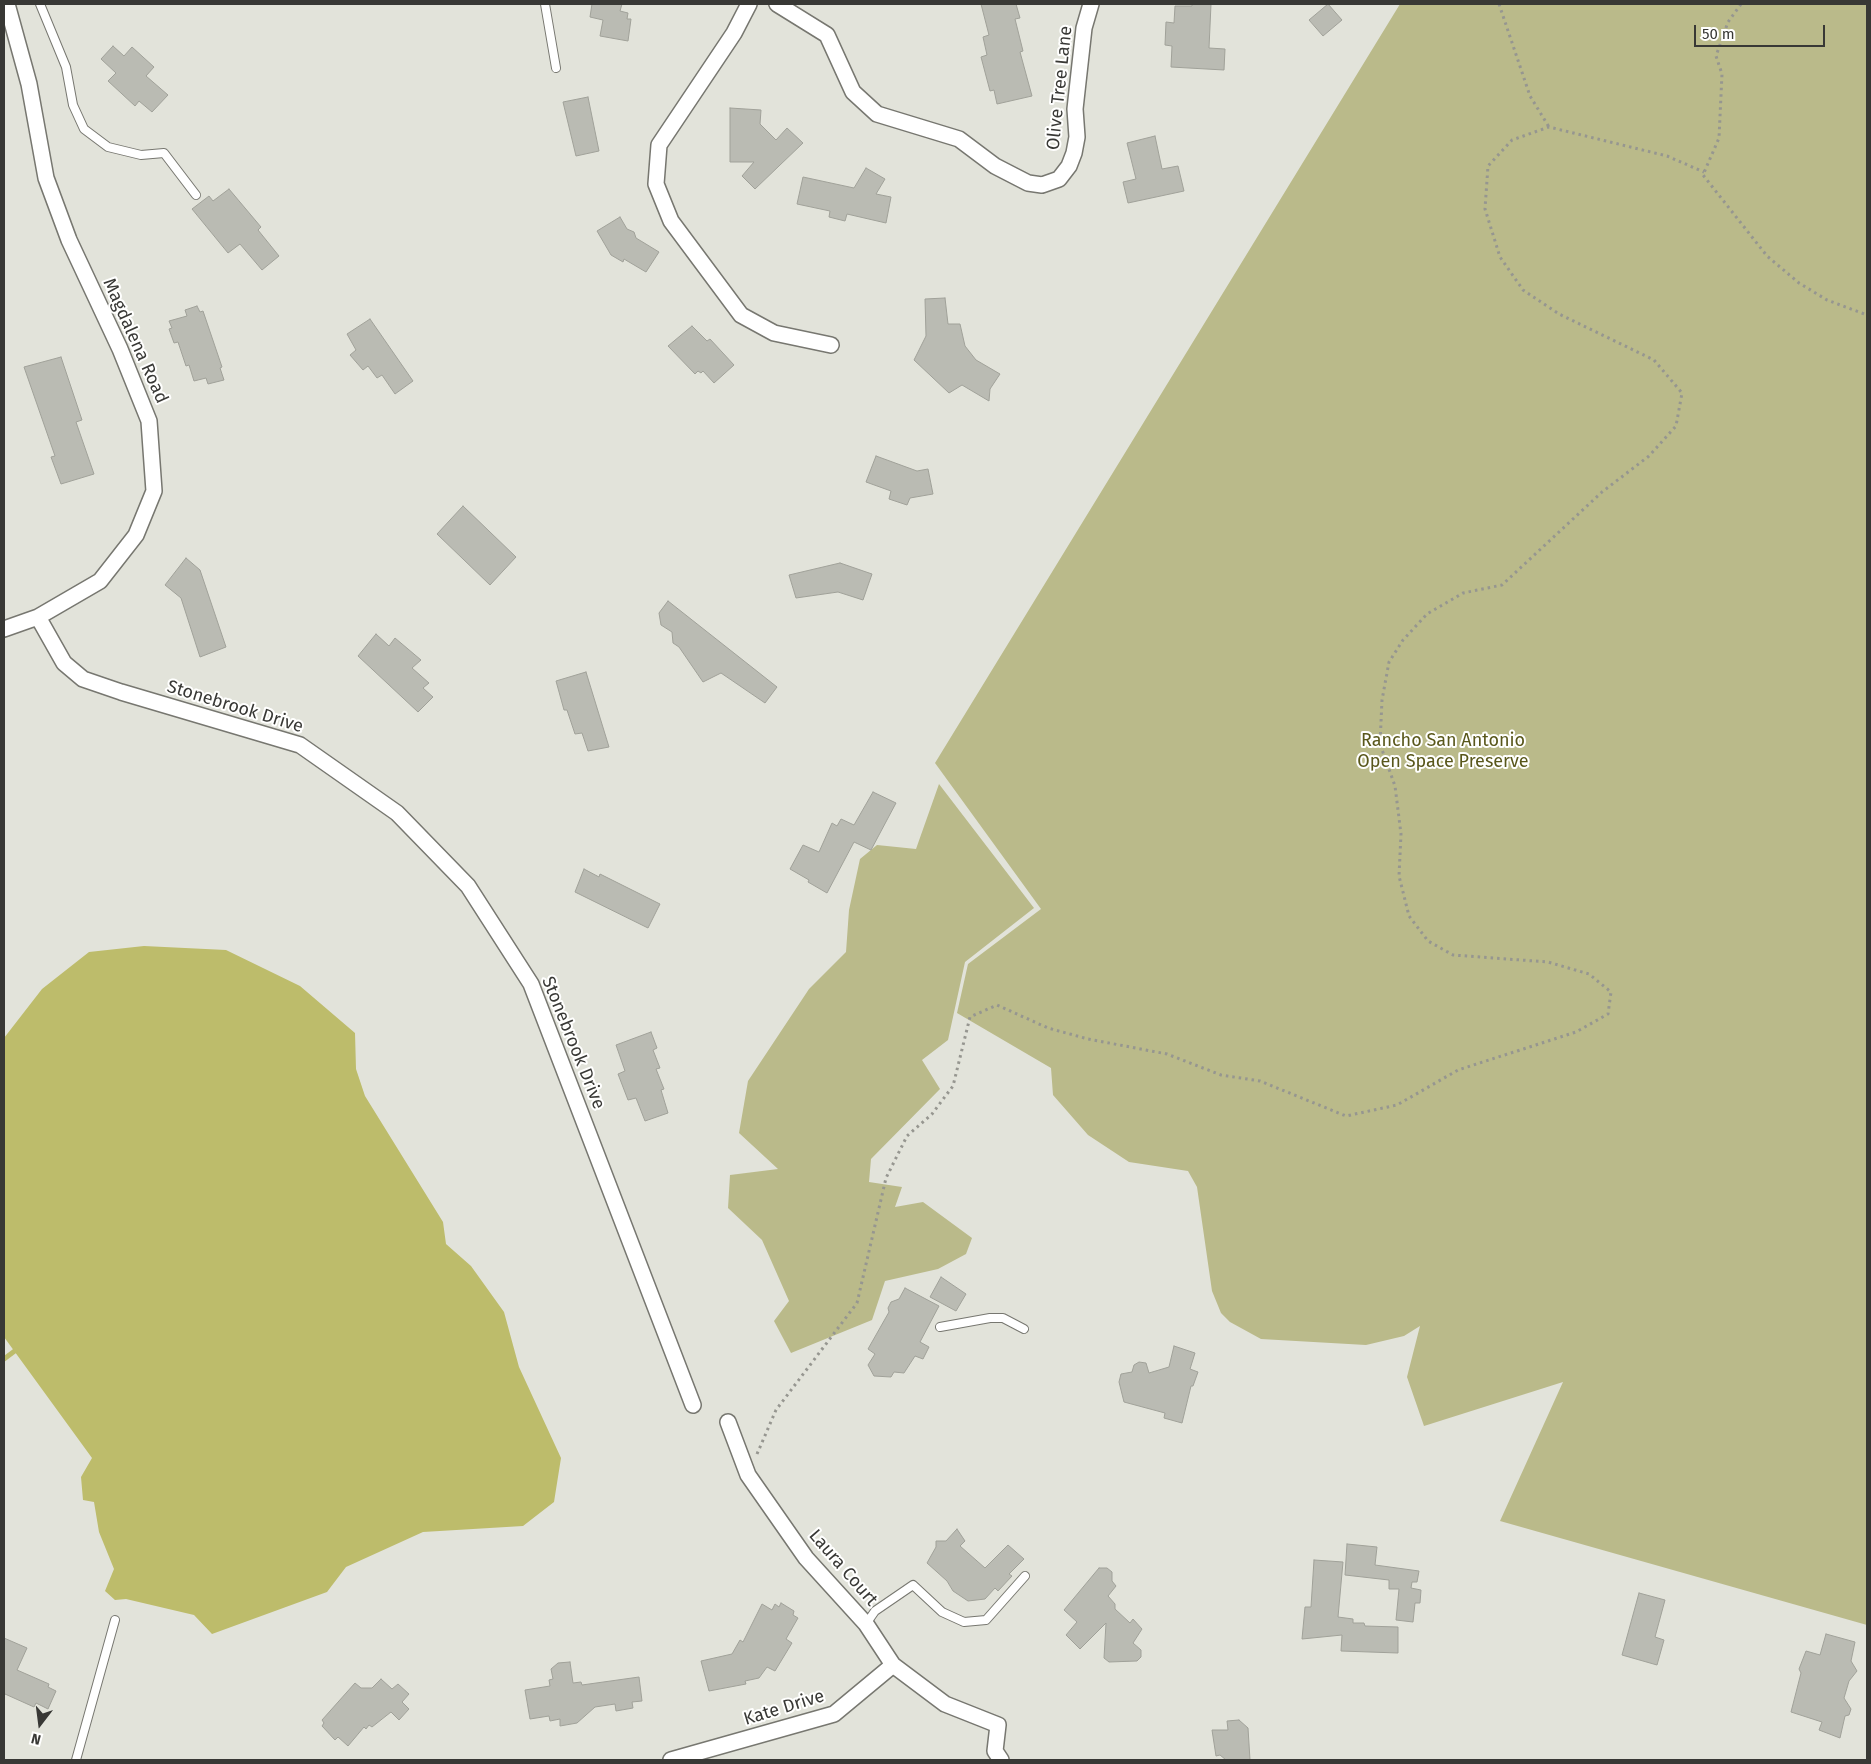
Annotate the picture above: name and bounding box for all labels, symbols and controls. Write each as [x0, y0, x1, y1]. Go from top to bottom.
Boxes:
scale bar [1696, 15, 1827, 47]
street label: Olive Tree Lane [1043, 25, 1077, 151]
text: 50 m [1702, 25, 1735, 43]
street label: Magdalena Road [98, 275, 172, 407]
street label: Stonebrook Drive [164, 676, 306, 738]
park label: Rancho San Antonio Open Space Preserve [1357, 730, 1529, 772]
street label: Stonebrook Drive [537, 973, 609, 1113]
street label: Laura Court [804, 1525, 882, 1611]
street label: Kate Drive [741, 1685, 827, 1731]
north arrow [15, 1699, 65, 1749]
text: N [29, 1730, 43, 1748]

